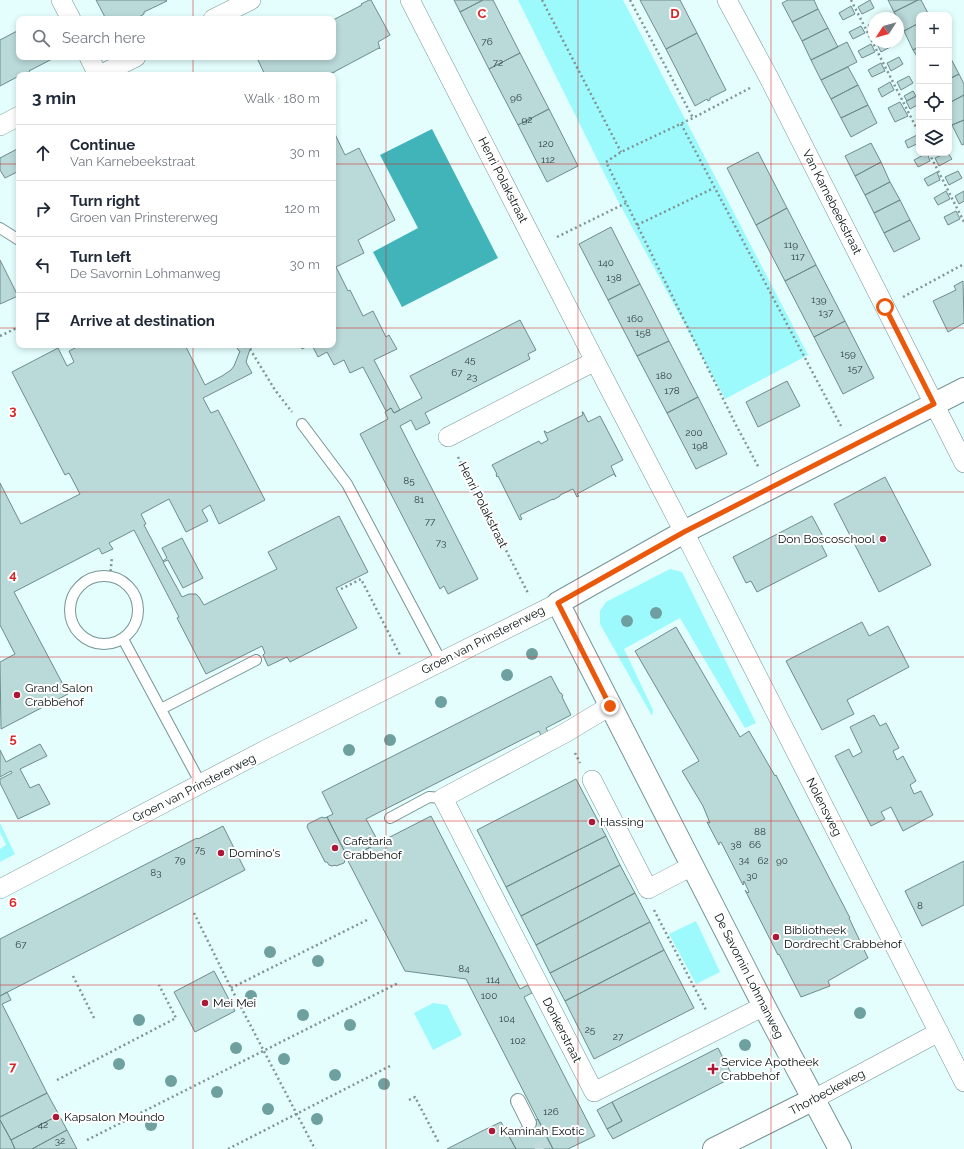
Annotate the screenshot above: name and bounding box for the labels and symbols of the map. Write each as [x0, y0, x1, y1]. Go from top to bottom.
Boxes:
text: C [478, 6, 487, 21]
text: D [670, 6, 680, 21]
north arrow [868, 12, 904, 48]
house number: 76 [481, 36, 493, 47]
house number: 72 [493, 57, 503, 68]
house number: 96 [510, 92, 522, 103]
house number: 92 [521, 114, 533, 125]
street label: Henri Polakstraat [475, 135, 531, 225]
house number: 120 [538, 138, 554, 149]
street label: Van Karnebeekstraat [800, 147, 864, 257]
house number: 112 [541, 154, 555, 165]
house number: 119 [784, 239, 798, 250]
house number: 117 [791, 251, 806, 262]
house number: 140 [598, 257, 614, 268]
house number: 138 [606, 272, 622, 283]
house number: 139 [811, 294, 827, 305]
route start [876, 298, 894, 316]
house number: 137 [819, 307, 834, 318]
house number: 160 [627, 313, 643, 324]
house number: 158 [635, 327, 651, 338]
house number: 159 [840, 348, 856, 359]
house number: 45 [465, 354, 476, 365]
house number: 157 [847, 363, 863, 374]
house number: 67 [451, 367, 463, 378]
house number: 180 [656, 370, 672, 381]
house number: 23 [467, 371, 477, 382]
house number: 178 [664, 385, 680, 396]
text: 3 [9, 403, 17, 418]
house number: 200 [685, 427, 703, 438]
house number: 198 [692, 440, 708, 451]
street label: Henri Polakstraat [455, 460, 511, 550]
house number: 85 [403, 475, 415, 486]
house number: 81 [414, 494, 425, 505]
house number: 77 [425, 516, 436, 527]
place label: Don Boscoschool [778, 532, 876, 546]
marker: Don Boscoschool [878, 534, 888, 544]
house number: 73 [436, 537, 446, 548]
text: 4 [9, 567, 17, 582]
street label: Groen van Prinstererweg [419, 603, 547, 677]
place label: Grand Salon Crabbehof [25, 681, 93, 709]
marker: Grand Salon Crabbehof [12, 690, 22, 700]
route end [601, 697, 619, 715]
text: 5 [9, 731, 17, 746]
street label: Groen van Prinstererweg [130, 751, 258, 825]
street label: Nolensweg [803, 776, 845, 838]
place label: Hassing [600, 815, 644, 829]
marker: Hassing [587, 817, 597, 827]
house number: 88 [754, 826, 766, 837]
place label: Cafetaria Crabbehof [343, 834, 403, 862]
house number: 38 [730, 839, 742, 850]
house number: 66 [749, 839, 761, 850]
marker: Cafetaria Crabbehof [330, 843, 340, 853]
house number: 75 [195, 844, 206, 855]
place label: Domino's [229, 846, 281, 860]
marker: Domino's [216, 848, 226, 858]
house number: 79 [174, 854, 186, 865]
house number: 34 [739, 854, 750, 865]
house number: 62 [757, 855, 769, 866]
house number: 90 [776, 855, 788, 866]
house number: 83 [150, 867, 162, 878]
house number: 30 [746, 870, 758, 881]
text: 6 [9, 895, 17, 910]
house number: 8 [917, 900, 923, 911]
street label: De Savornin Lohmanweg [711, 911, 787, 1041]
place label: Bibliotheek Dordrecht Crabbehof [784, 923, 903, 951]
marker: Bibliotheek Dordrecht Crabbehof [771, 932, 781, 942]
house number: 67 [15, 939, 27, 950]
house number: 84 [458, 963, 470, 974]
house number: 114 [486, 974, 501, 985]
house number: 100 [481, 990, 497, 1001]
street label: Donkerstraat [540, 995, 584, 1065]
place label: Mei Mei [213, 996, 256, 1010]
marker: Mei Mei [200, 998, 210, 1008]
house number: 104 [499, 1013, 515, 1024]
house number: 25 [585, 1024, 596, 1035]
house number: 27 [613, 1031, 624, 1042]
house number: 102 [510, 1035, 526, 1046]
place label: Service Apotheek Crabbehof [721, 1055, 819, 1083]
text: 7 [9, 1059, 17, 1074]
marker: Service Apotheek Crabbehof [708, 1064, 718, 1074]
street label: Thorbeckeweg [787, 1066, 867, 1118]
house number: 126 [543, 1106, 559, 1117]
place label: Kapsalon Moundo [64, 1110, 165, 1124]
marker: Kapsalon Moundo [51, 1112, 61, 1122]
house number: 42 [38, 1119, 48, 1130]
place label: Kaminah Exotic [500, 1124, 585, 1138]
marker: Kaminah Exotic [487, 1126, 497, 1136]
house number: 32 [55, 1135, 65, 1146]

